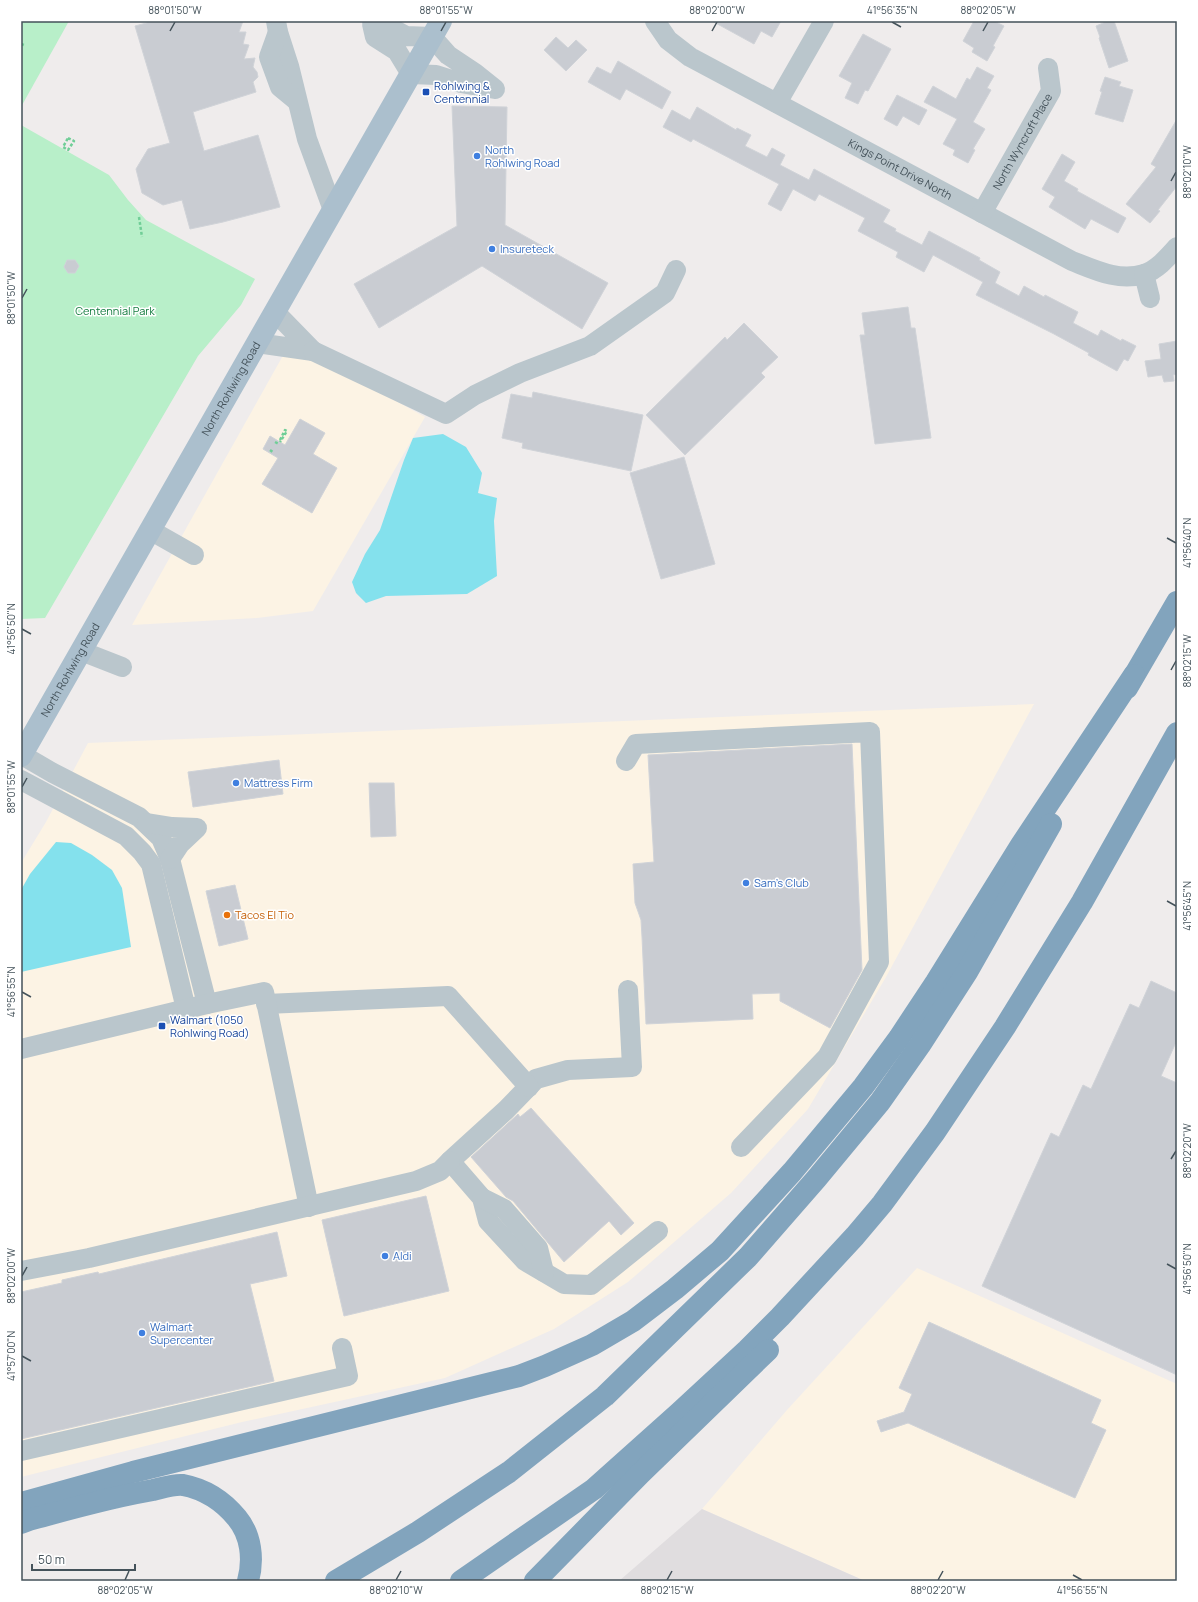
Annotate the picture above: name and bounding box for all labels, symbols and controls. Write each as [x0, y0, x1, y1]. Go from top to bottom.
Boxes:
text: 88°01'50"W [148, 3, 202, 17]
text: 88°01'55"W [419, 3, 473, 17]
text: 88°02'00"W [689, 3, 745, 17]
text: 41°56'35"N [867, 3, 917, 17]
text: 88°02'05"W [960, 3, 1016, 17]
place label: Rohlwing & Centennial [434, 78, 491, 106]
marker: Rohlwing & Centennial [421, 87, 431, 97]
street label: North Wyncroft Place [989, 90, 1055, 192]
street label: Kings Point Drive North [846, 135, 955, 203]
place label: North Rohlwing Road [485, 142, 560, 170]
text: 88°02'10"W [1180, 145, 1194, 199]
marker: North Rohlwing Road [472, 151, 482, 161]
place label: Insureteck [500, 241, 554, 256]
marker: Insureteck [487, 244, 497, 254]
text: 88°01'50"W [4, 271, 18, 325]
park label: Centennial Park [75, 303, 155, 318]
street label: North Rohlwing Road [198, 339, 263, 438]
text: 41°56'40"N [1180, 518, 1194, 568]
text: 41°56'50"N [4, 603, 18, 655]
street label: North Rohlwing Road [37, 620, 103, 720]
text: 88°02'15"W [1180, 634, 1194, 688]
text: 88°01'55"W [4, 760, 18, 814]
place label: Mattress Firm [244, 775, 313, 790]
marker: Mattress Firm [231, 778, 241, 788]
place label: Sam's Club [754, 875, 809, 890]
marker: Sam's Club [741, 878, 751, 888]
text: 41°56'45"N [1180, 881, 1194, 931]
place label: Tacos El Tio [235, 907, 294, 922]
marker: Tacos El Tio [222, 910, 232, 920]
text: 41°56'55"N [4, 966, 18, 1017]
place label: Walmart (1050 Rohlwing Road) [170, 1012, 250, 1040]
marker: Walmart (1050 Rohlwing Road) [157, 1021, 167, 1031]
text: 88°02'20"W [1180, 1123, 1194, 1179]
text: 41°56'50"N [1180, 1243, 1194, 1295]
text: 88°02'00"W [4, 1248, 18, 1304]
place label: Aldi [393, 1248, 412, 1263]
marker: Aldi [380, 1251, 390, 1261]
place label: Walmart Supercenter [150, 1319, 213, 1347]
marker: Walmart Supercenter [137, 1328, 147, 1338]
text: 41°57'00"N [4, 1331, 18, 1381]
scale bar [32, 1546, 135, 1572]
text: 50 m [38, 1551, 65, 1568]
text: 88°02'05"W [97, 1583, 153, 1597]
text: 88°02'10"W [369, 1583, 423, 1597]
text: 88°02'15"W [641, 1583, 694, 1597]
text: 88°02'20"W [910, 1583, 966, 1597]
text: 41°56'55"N [1057, 1583, 1108, 1597]

